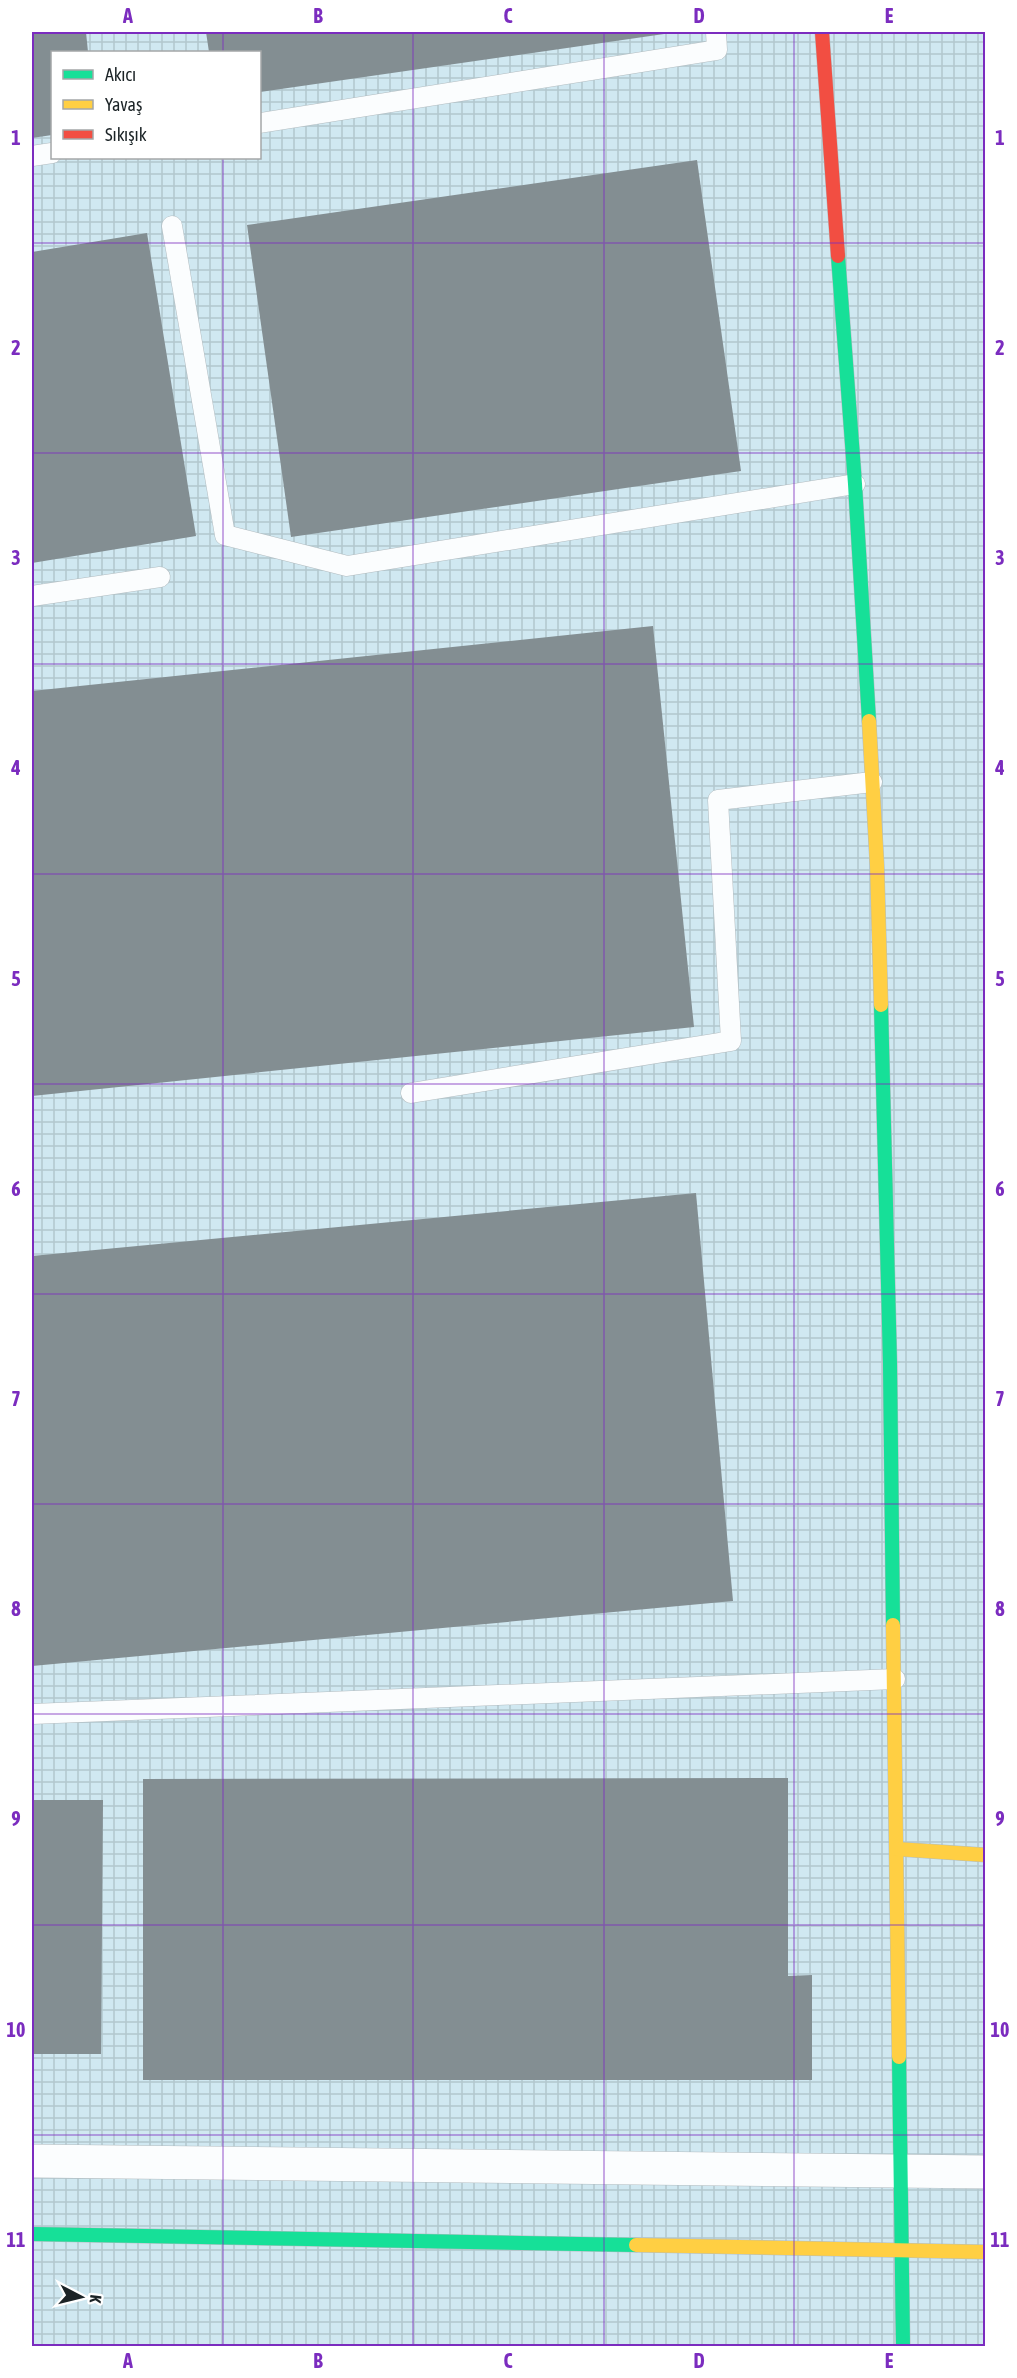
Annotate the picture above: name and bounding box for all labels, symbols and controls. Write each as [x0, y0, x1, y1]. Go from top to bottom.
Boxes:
text: A [122, 4, 133, 27]
text: B [313, 4, 323, 27]
text: C [504, 4, 513, 27]
text: D [693, 4, 705, 27]
text: E [885, 4, 894, 27]
legend [51, 51, 261, 159]
text: Akıcı [105, 64, 136, 85]
text: Yavaş [105, 94, 142, 115]
text: Sıkışık [105, 124, 147, 145]
text: 1 [11, 126, 21, 149]
text: 1 [995, 126, 1005, 149]
text: 2 [11, 336, 21, 359]
text: 2 [995, 336, 1005, 359]
text: 3 [11, 546, 21, 569]
text: 3 [995, 546, 1005, 569]
text: 4 [10, 756, 21, 779]
text: 4 [994, 756, 1005, 779]
text: 5 [11, 967, 21, 990]
text: 5 [995, 967, 1005, 990]
text: 6 [11, 1177, 21, 1200]
text: 6 [995, 1177, 1005, 1200]
text: 7 [11, 1387, 21, 1410]
text: 7 [995, 1387, 1005, 1410]
text: 8 [11, 1597, 21, 1620]
text: 8 [995, 1597, 1005, 1620]
text: 9 [11, 1807, 21, 1830]
text: 9 [995, 1807, 1005, 1830]
text: 10 [7, 2018, 25, 2041]
text: 10 [991, 2018, 1009, 2041]
text: 11 [7, 2228, 25, 2251]
text: 11 [991, 2228, 1009, 2251]
north arrow [51, 2267, 111, 2327]
text: K [86, 2294, 105, 2304]
text: A [122, 2349, 133, 2372]
text: B [313, 2349, 323, 2372]
text: C [504, 2349, 513, 2372]
text: D [693, 2349, 705, 2372]
text: E [885, 2349, 894, 2372]

